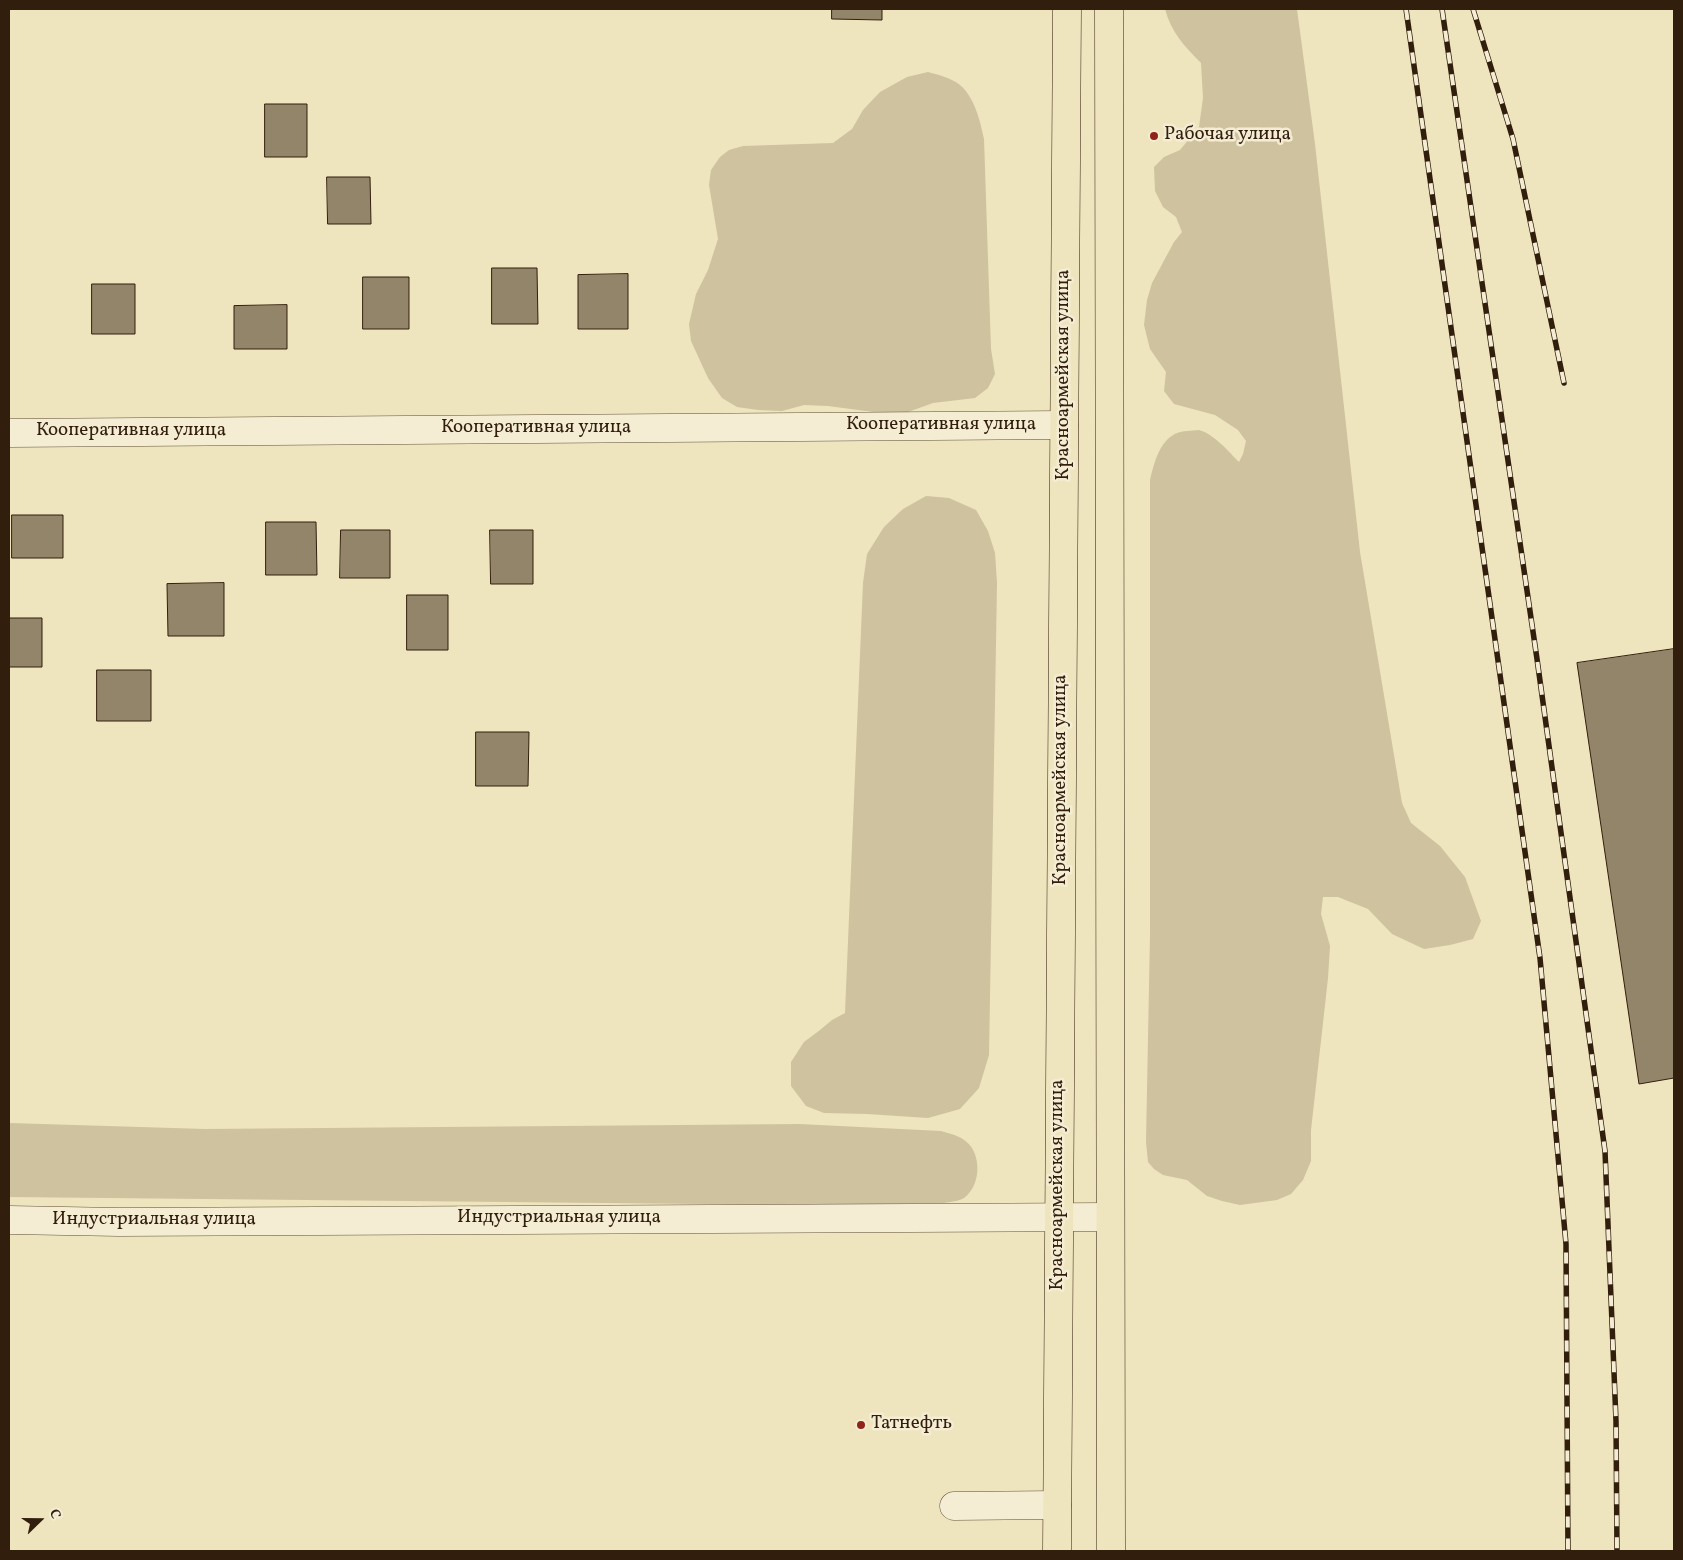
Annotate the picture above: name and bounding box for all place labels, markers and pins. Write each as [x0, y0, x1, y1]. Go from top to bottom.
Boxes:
place label: Рабочая улица [1164, 125, 1291, 147]
marker: Рабочая улица [1148, 130, 1160, 142]
place label: Татнефть [871, 1414, 952, 1436]
marker: Татнефть [855, 1419, 867, 1431]

